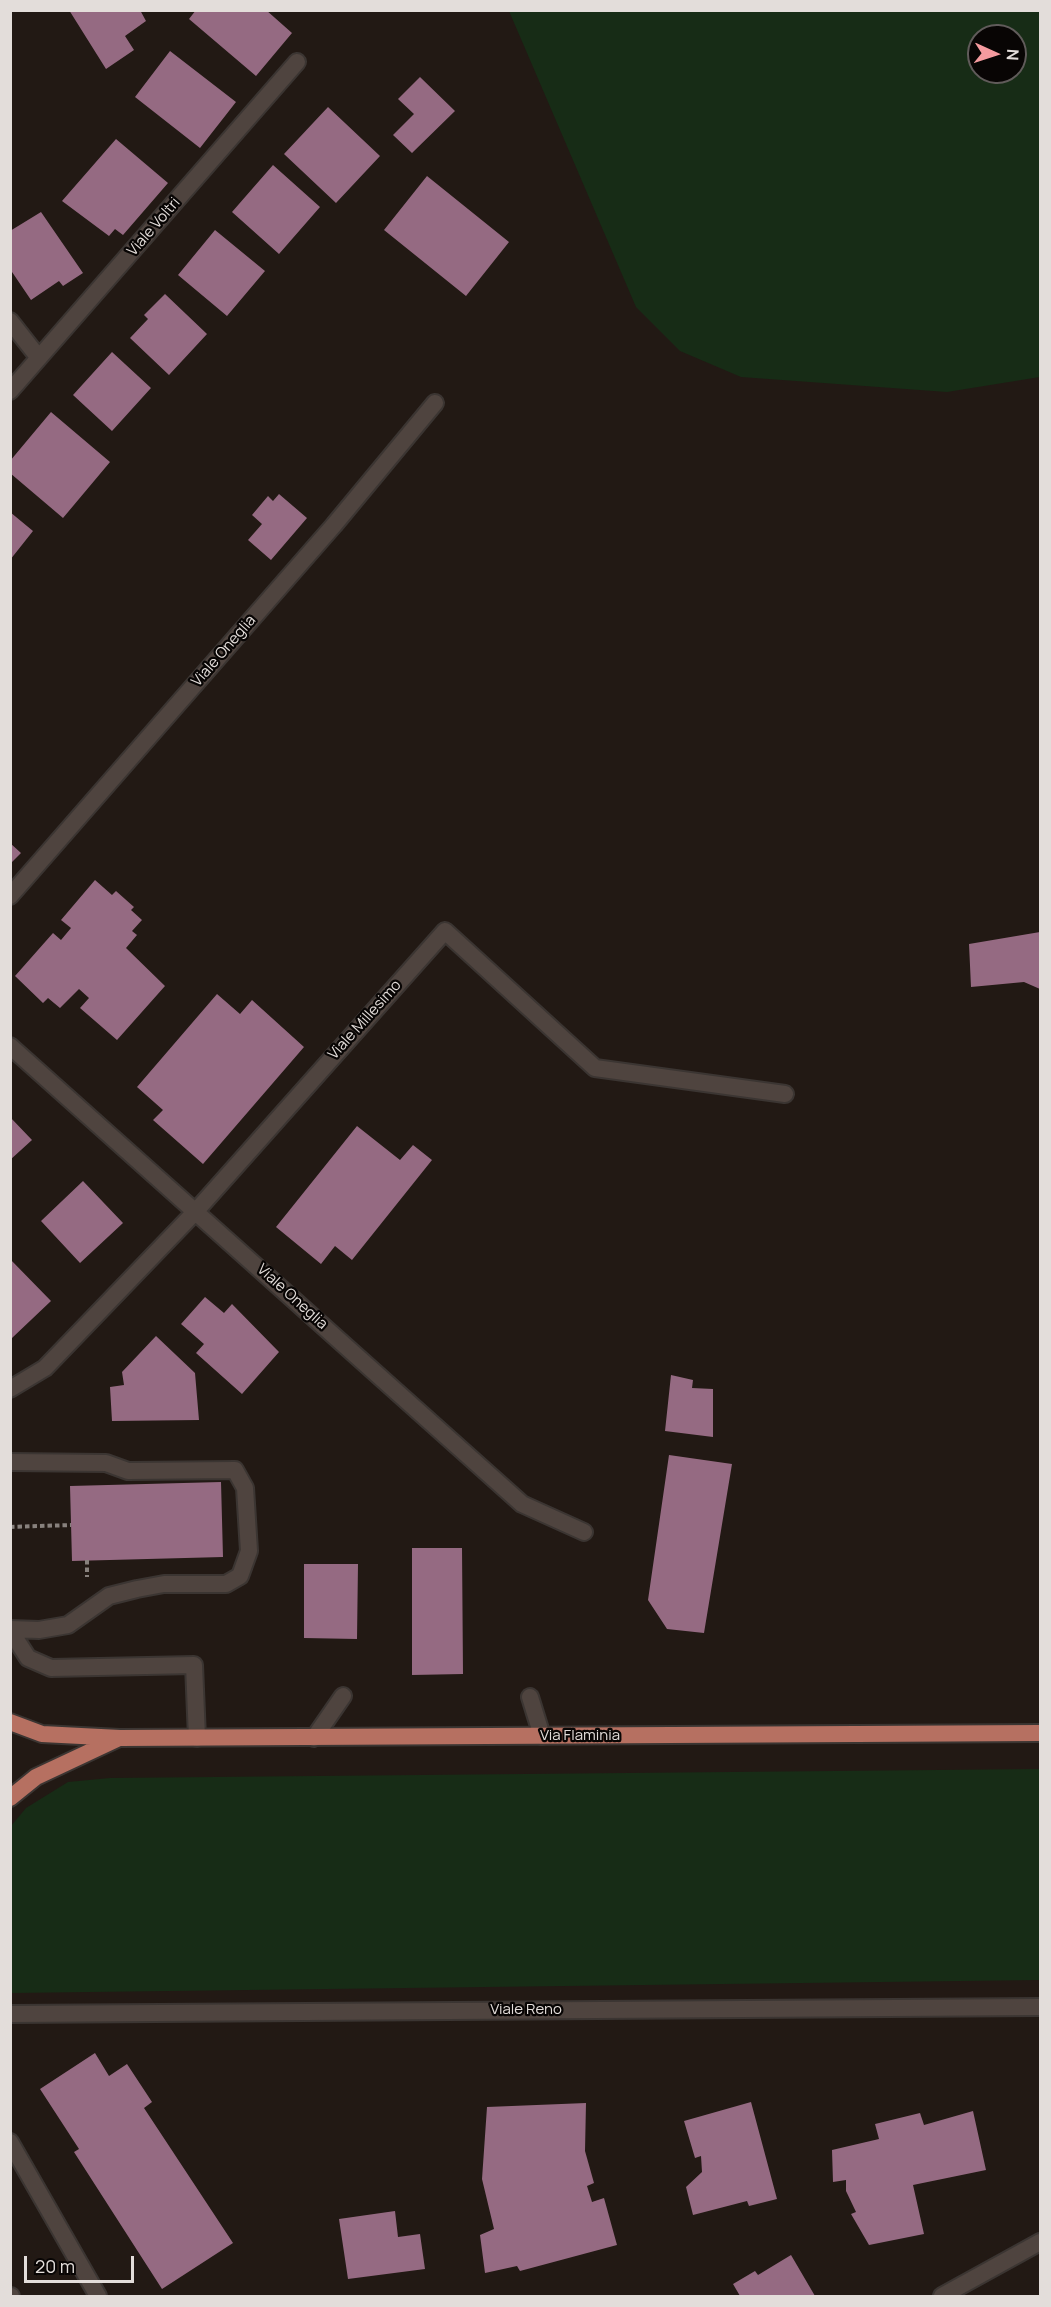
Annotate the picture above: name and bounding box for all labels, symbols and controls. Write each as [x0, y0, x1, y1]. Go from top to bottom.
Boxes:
north arrow [967, 24, 1027, 84]
text: N [1002, 49, 1024, 61]
street label: Viale Voltri [124, 194, 184, 260]
street label: Viale Oneglia [188, 612, 260, 690]
street label: Viale Millesimo [325, 977, 405, 1063]
street label: Viale Oneglia [253, 1261, 331, 1333]
street label: Via Flaminia [540, 1727, 620, 1745]
street label: Viale Reno [490, 2001, 562, 2019]
scale bar [27, 2244, 136, 2282]
text: 20 m [35, 2254, 75, 2278]

